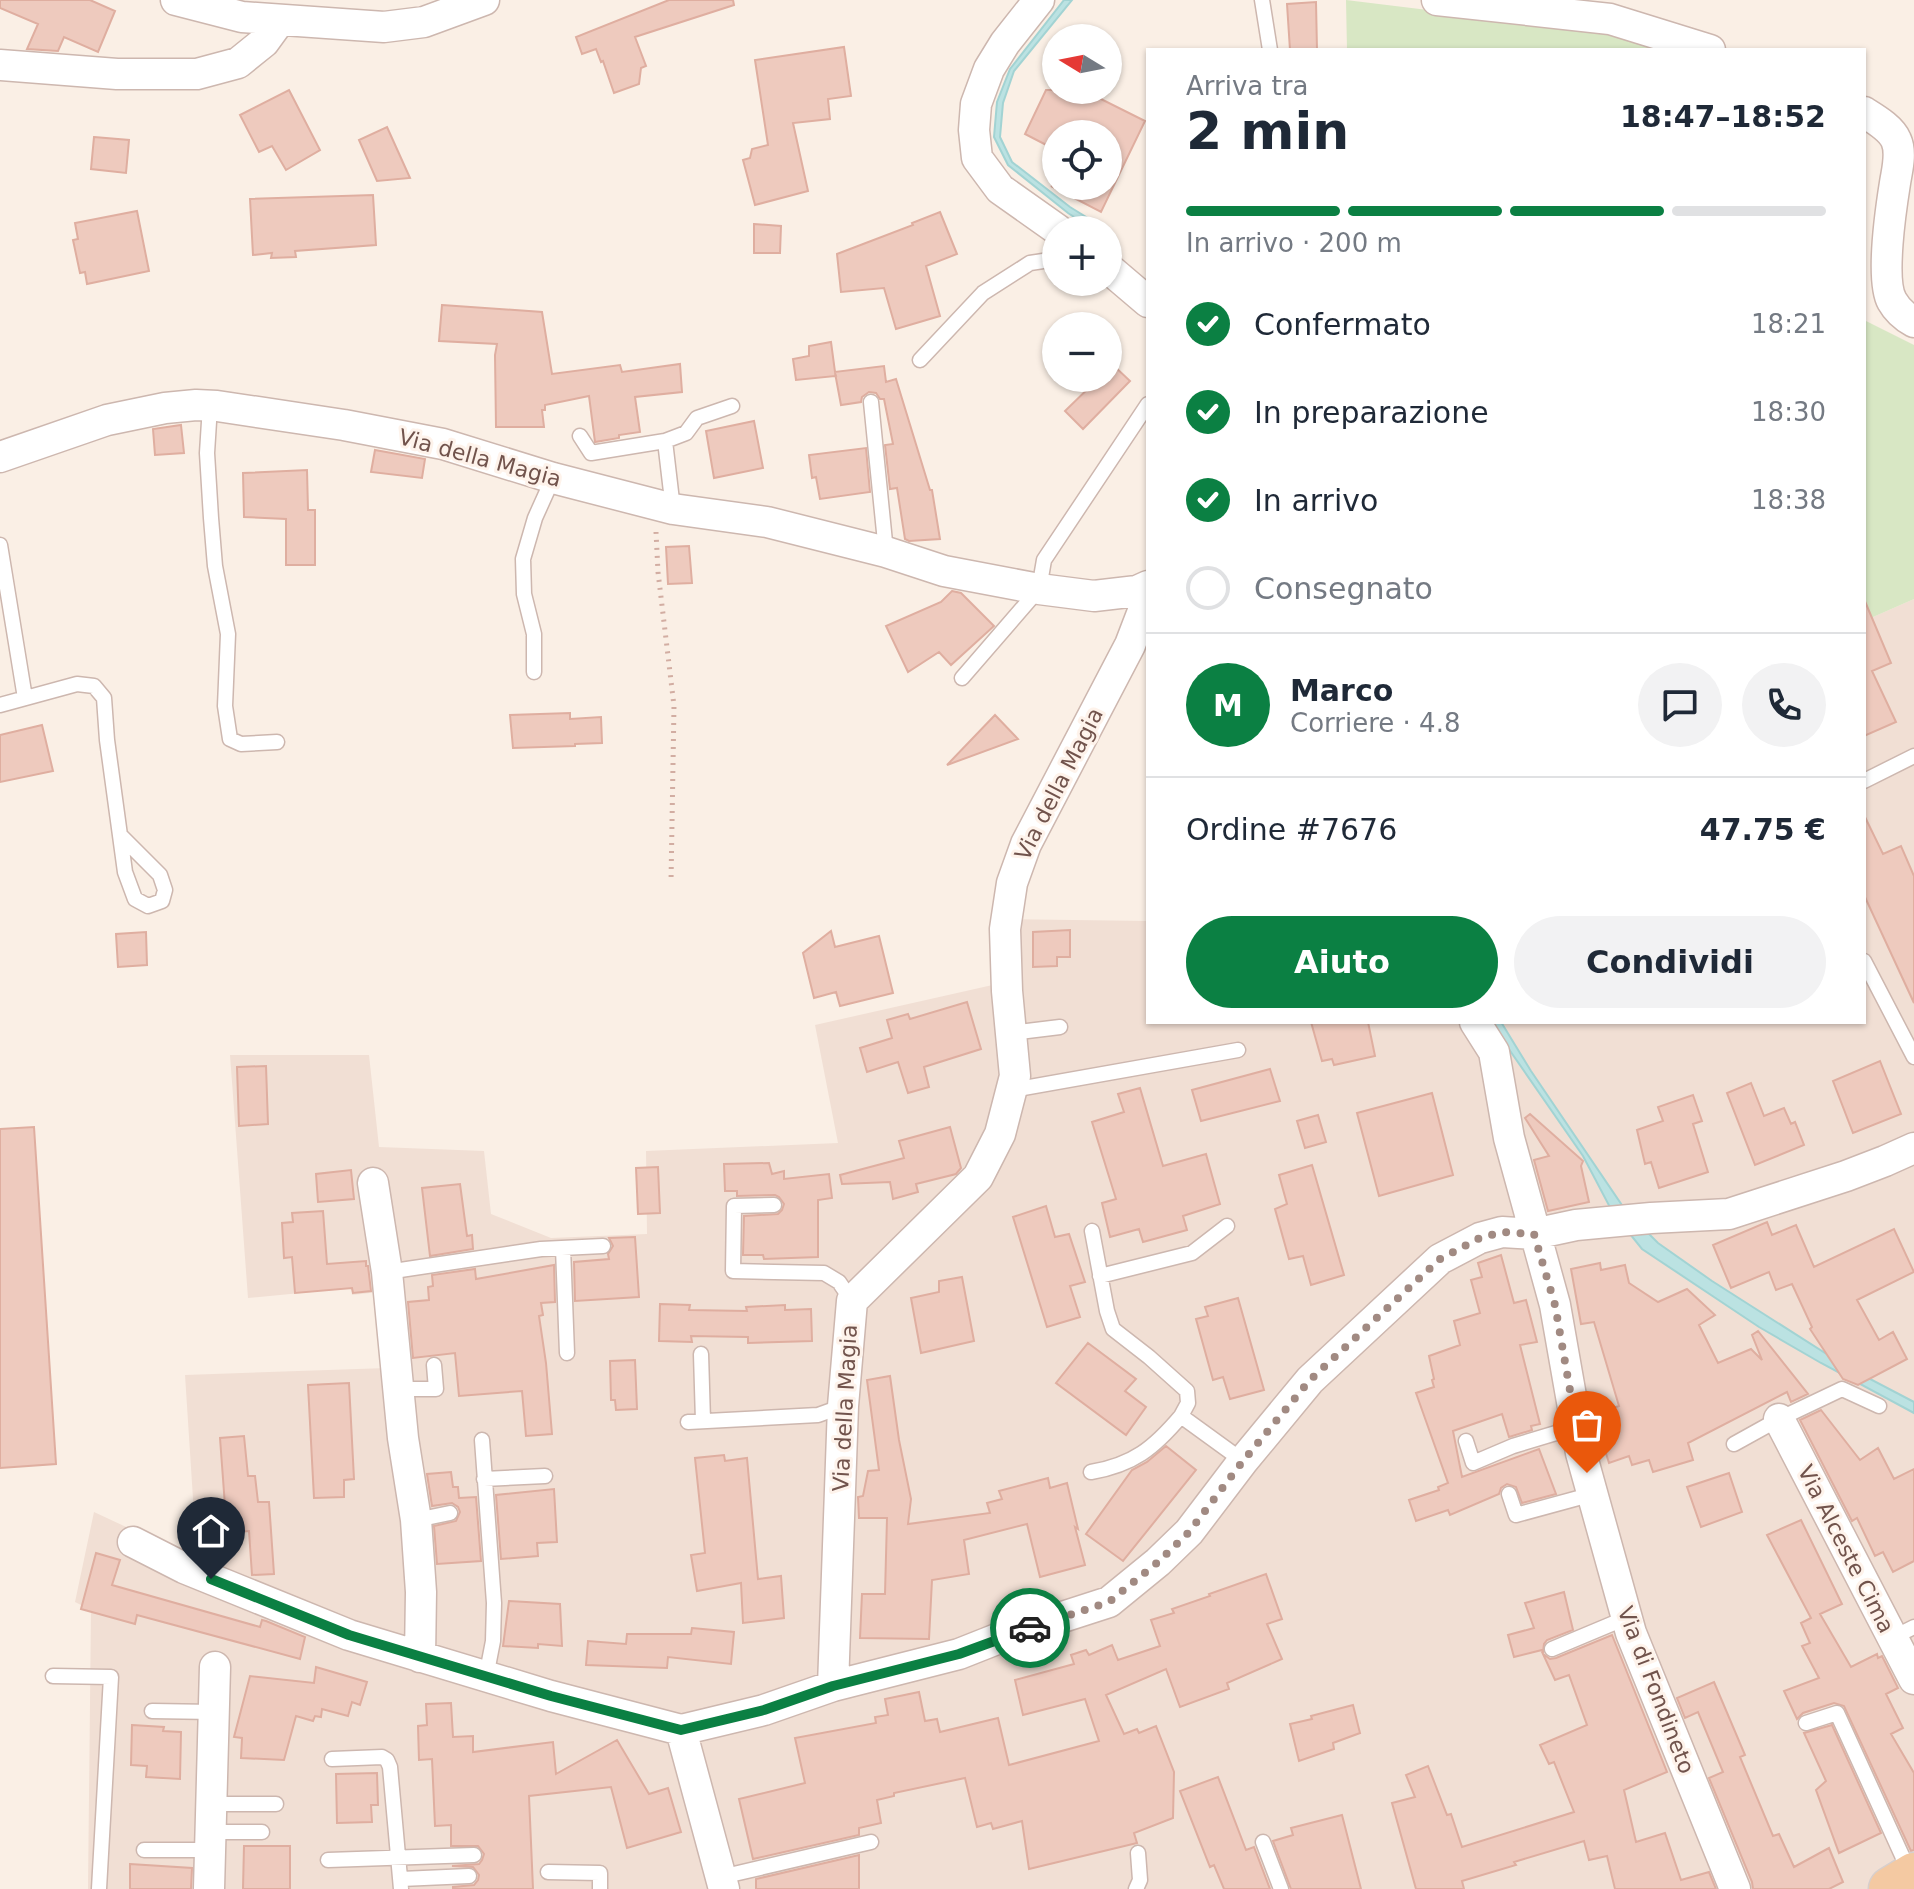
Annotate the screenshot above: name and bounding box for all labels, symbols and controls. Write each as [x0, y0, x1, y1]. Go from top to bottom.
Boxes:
north arrow [1042, 24, 1122, 104]
map controls [1042, 24, 1122, 392]
text: Arriva tra [1186, 71, 1308, 101]
text: 18:47–18:52 [1620, 99, 1826, 134]
text: 2 min [1186, 101, 1349, 161]
button: locate [1042, 120, 1122, 200]
button: + [1042, 216, 1122, 296]
text: In arrivo · 200 m [1186, 228, 1402, 258]
icon: check [1186, 302, 1230, 346]
text: Confermato [1254, 307, 1431, 342]
text: 18:21 [1751, 309, 1826, 339]
button: − [1042, 312, 1122, 392]
icon: check [1186, 390, 1230, 434]
text: In preparazione [1254, 395, 1489, 430]
text: 18:30 [1751, 397, 1826, 427]
street label: Via della Magia [396, 424, 564, 492]
icon: check [1186, 478, 1230, 522]
text: In arrivo [1254, 483, 1378, 518]
text: 18:38 [1751, 485, 1826, 515]
text: Consegnato [1254, 571, 1433, 606]
button: chat [1638, 663, 1722, 747]
button: phone [1742, 663, 1826, 747]
text: Marco [1290, 673, 1393, 708]
text: M [1213, 688, 1243, 723]
street label: Via della Magia [1010, 704, 1108, 864]
text: Corriere · 4.8 [1290, 708, 1460, 738]
text: Ordine #7676 [1186, 812, 1397, 847]
text: 47.75 € [1700, 812, 1826, 847]
button: Aiuto [1186, 916, 1498, 1008]
button: Condividi [1514, 916, 1826, 1008]
street label: Via della Magia [828, 1324, 862, 1492]
pin [1553, 1391, 1621, 1473]
icon: bag [1565, 1403, 1609, 1447]
street label: Via Alceste Cima [1793, 1461, 1899, 1637]
pin [177, 1497, 245, 1579]
icon: home [189, 1509, 233, 1553]
courier [990, 1588, 1070, 1668]
street label: Via di Fondineto [1613, 1603, 1699, 1777]
icon: car [1008, 1606, 1052, 1650]

